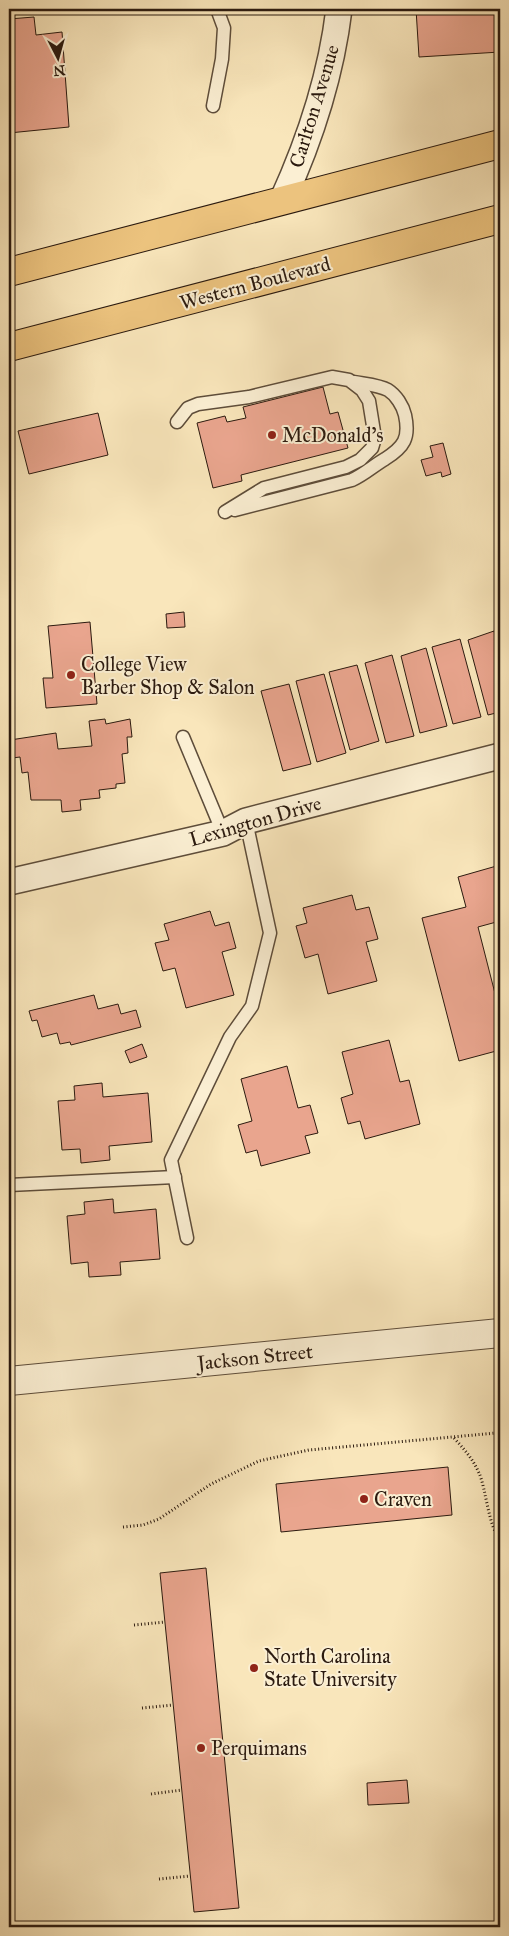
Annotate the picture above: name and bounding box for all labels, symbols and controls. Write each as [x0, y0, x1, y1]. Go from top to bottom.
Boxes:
north arrow [32, 32, 82, 82]
street label: Carlton Avenue [284, 42, 344, 170]
text: N [52, 61, 66, 80]
street label: Western Boulevard [177, 251, 333, 315]
place label: McDonald's [282, 423, 384, 447]
marker: McDonald's [266, 429, 278, 441]
place label: College View Barber Shop & Salon [81, 652, 255, 699]
marker: College View Barber Shop & Salon [65, 669, 77, 681]
street label: Lexington Drive [186, 791, 324, 852]
street label: Jackson Street [194, 1339, 314, 1376]
place label: Craven [374, 1487, 432, 1511]
marker: Craven [358, 1493, 370, 1505]
place label: North Carolina State University [264, 1644, 397, 1691]
marker: North Carolina State University [248, 1662, 260, 1674]
place label: Perquimans [211, 1736, 307, 1761]
marker: Perquimans [195, 1742, 207, 1754]

